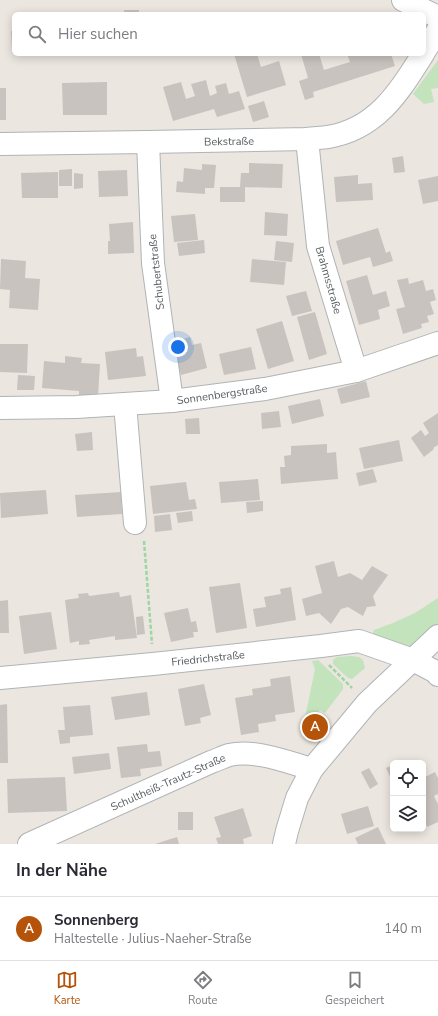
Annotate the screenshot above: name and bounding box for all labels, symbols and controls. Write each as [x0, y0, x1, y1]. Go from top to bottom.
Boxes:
search box [12, 12, 426, 56]
icon: search [26, 23, 48, 45]
text: Hier suchen [58, 24, 138, 44]
street label: Bekstraße [204, 134, 254, 149]
street label: Schubertstraße [145, 233, 168, 311]
street label: Brahmsstraße [312, 245, 345, 316]
your location [168, 337, 188, 357]
street label: Sonnenbergstraße [176, 381, 269, 408]
street label: Friedrichstraße [171, 647, 246, 670]
pin: A [302, 712, 328, 742]
street label: Schultheiß-Trautz-Straße [108, 750, 228, 815]
map controls [390, 760, 426, 832]
button: locate [390, 760, 426, 796]
button: layers [390, 796, 426, 832]
text: In der Nähe [16, 859, 107, 882]
text: Sonnenberg [54, 910, 139, 930]
text: A [24, 920, 34, 938]
text: 140 m [384, 920, 422, 938]
text: Haltestelle · Julius-Naeher-Straße [54, 930, 251, 948]
tab: Karte [54, 969, 80, 1008]
tab: Route [188, 969, 217, 1008]
tab: Gespeichert [325, 969, 384, 1008]

